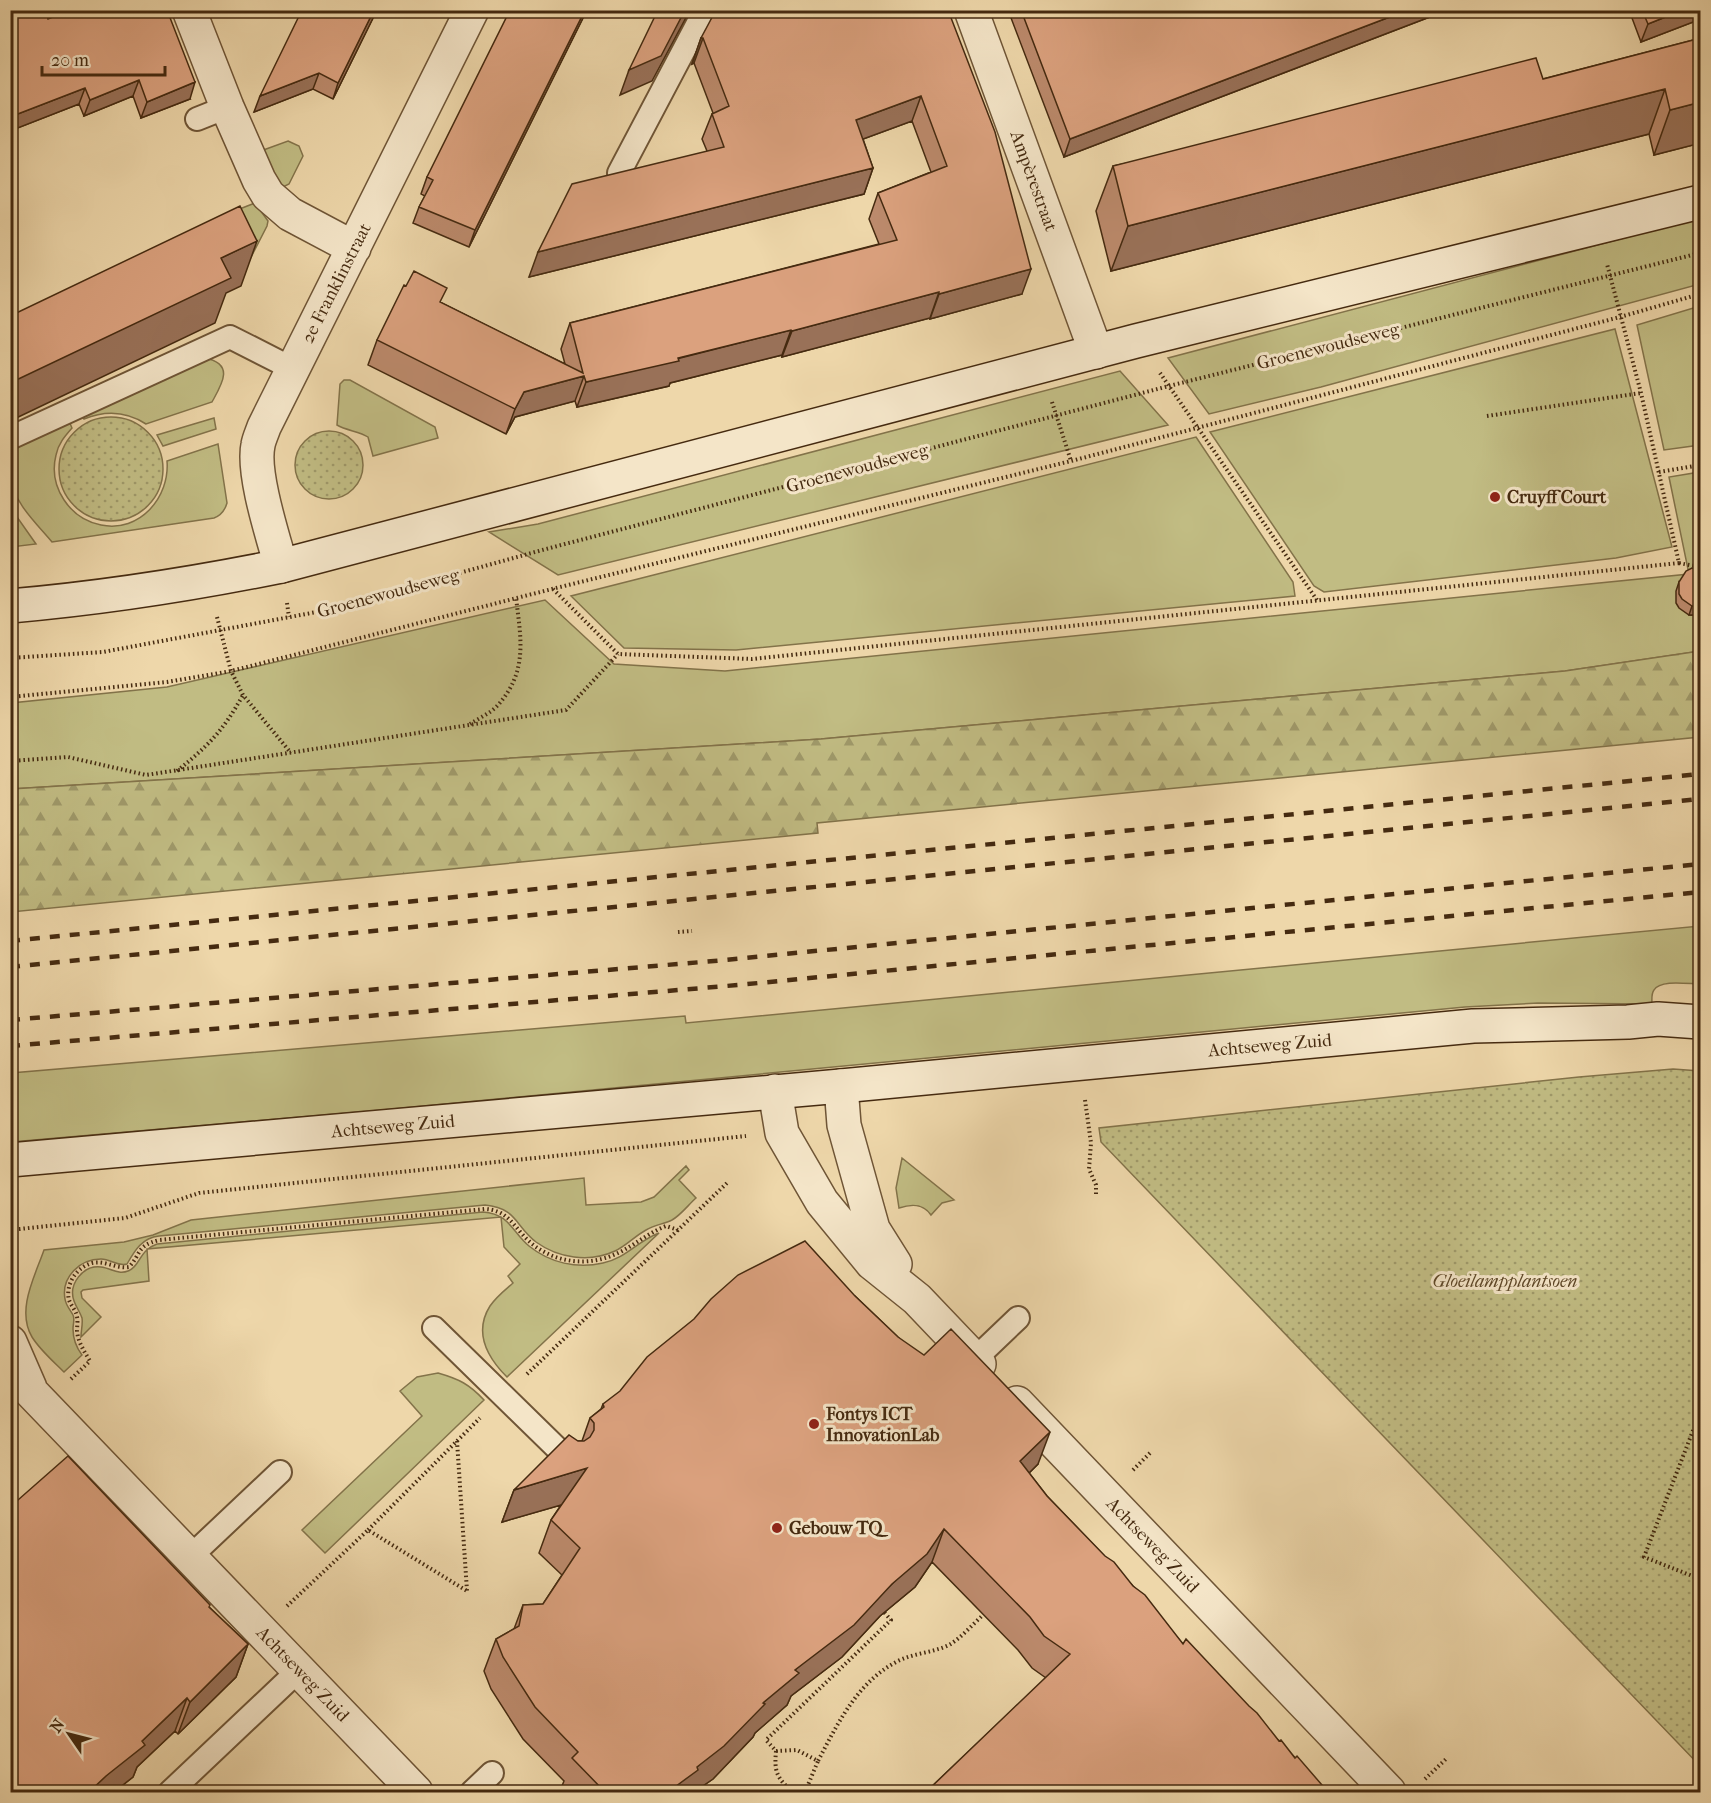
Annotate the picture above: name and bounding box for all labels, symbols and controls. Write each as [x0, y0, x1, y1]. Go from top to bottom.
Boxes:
scale bar [42, 39, 165, 77]
text: 20 m [51, 50, 89, 71]
street label: Ampèrestraat [1005, 127, 1062, 235]
street label: 2e Franklinstraat [297, 219, 376, 347]
street label: Groenewoudseweg [1255, 319, 1402, 374]
street label: Groenewoudseweg [784, 439, 931, 498]
place label: Cruyff Court [1507, 487, 1607, 508]
marker: Cruyff Court [1488, 490, 1502, 504]
street label: Groenewoudseweg [315, 564, 462, 623]
street label: Achtseweg Zuid [1206, 1030, 1333, 1061]
street label: Achtseweg Zuid [329, 1111, 456, 1142]
park label: Gloeilampplantsoen [1433, 1271, 1577, 1292]
place label: Fontys ICT InnovationLab [825, 1404, 940, 1446]
marker: Fontys ICT InnovationLab [807, 1417, 821, 1431]
street label: Achtseweg Zuid [1101, 1493, 1203, 1597]
place label: Gebouw TQ [789, 1518, 889, 1539]
marker: Gebouw TQ [770, 1521, 784, 1535]
street label: Achtseweg Zuid [251, 1622, 353, 1726]
north arrow [39, 1704, 99, 1764]
text: N [46, 1715, 69, 1736]

